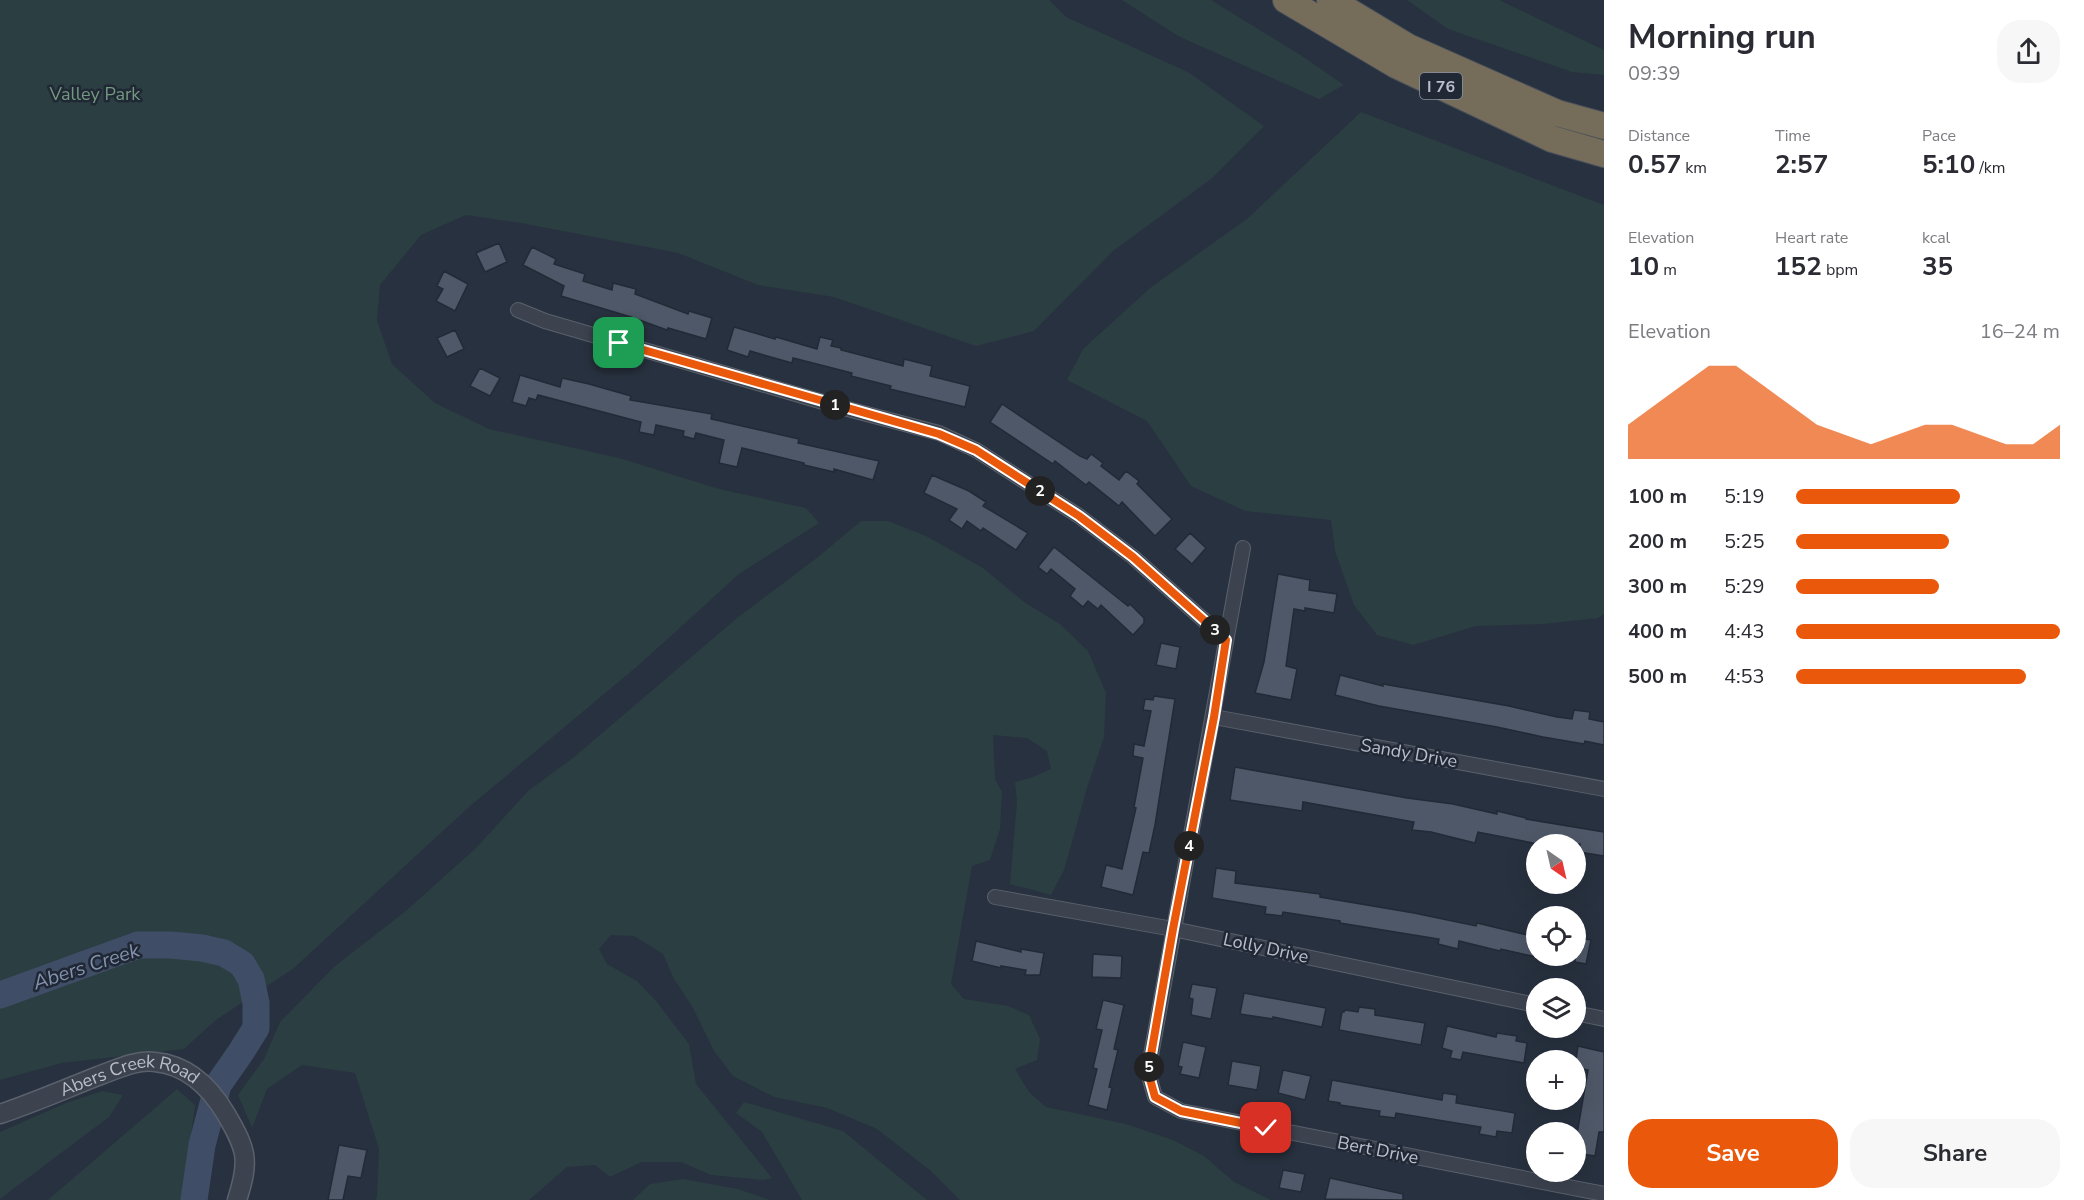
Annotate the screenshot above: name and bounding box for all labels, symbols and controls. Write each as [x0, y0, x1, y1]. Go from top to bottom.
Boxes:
text: Morning run [1628, 15, 1816, 60]
button: share [1997, 20, 2060, 83]
text: 09:39 [1628, 60, 1681, 87]
road number: I 76 [1420, 73, 1462, 99]
park label: Valley Park [49, 82, 141, 106]
text: Distance [1628, 125, 1690, 147]
text: Time [1775, 125, 1811, 147]
text: Pace [1922, 125, 1956, 147]
text: 0.57 [1628, 147, 1681, 182]
text: 2:57 [1775, 147, 1828, 182]
text: 5:10 [1922, 147, 1975, 182]
text: km [1681, 157, 1707, 179]
text: /km [1975, 157, 2006, 179]
text: Elevation [1628, 227, 1694, 249]
text: Heart rate [1775, 227, 1848, 249]
text: kcal [1922, 227, 1950, 249]
text: 10 [1628, 249, 1659, 284]
text: 152 [1775, 249, 1822, 284]
text: 35 [1922, 249, 1953, 284]
text: m [1659, 259, 1677, 281]
text: bpm [1822, 259, 1858, 281]
pin [593, 317, 644, 368]
text: Elevation [1628, 318, 1711, 345]
text: 16–24 m [1980, 318, 2060, 345]
icon: arrive [602, 326, 635, 359]
pin: 1 [820, 390, 850, 420]
text: 1 [830, 394, 840, 416]
pin: 2 [1025, 476, 1055, 506]
text: 2 [1035, 480, 1045, 502]
text: 100 m [1628, 483, 1687, 510]
text: 5:19 [1724, 483, 1765, 510]
text: 200 m [1628, 528, 1687, 555]
text: 5:25 [1724, 528, 1765, 555]
text: 300 m [1628, 573, 1687, 600]
text: 5:29 [1724, 573, 1765, 600]
pin: 3 [1200, 615, 1230, 645]
text: 400 m [1628, 618, 1687, 645]
text: 4:43 [1724, 618, 1765, 645]
text: 3 [1210, 619, 1220, 641]
text: 500 m [1628, 663, 1687, 690]
text: 4:53 [1724, 663, 1765, 690]
street label: Sandy Drive [1359, 733, 1459, 773]
pin: 4 [1174, 831, 1204, 861]
north arrow [1526, 834, 1586, 894]
map controls [1526, 834, 1586, 1182]
text: 4 [1184, 835, 1194, 857]
button: locate [1526, 906, 1586, 966]
street label: Lolly Drive [1221, 927, 1311, 969]
water label: Abers Creek [28, 936, 144, 997]
button: layers [1526, 978, 1586, 1038]
street label: Abers Creek Road [56, 1049, 204, 1102]
button: + [1526, 1050, 1586, 1110]
pin: 5 [1134, 1052, 1164, 1082]
text: 5 [1144, 1056, 1154, 1078]
pin [1240, 1102, 1291, 1153]
icon: check [1249, 1111, 1282, 1144]
button: Save [1628, 1119, 1838, 1188]
button: Share [1850, 1119, 2060, 1188]
button: − [1526, 1122, 1586, 1182]
street label: Bert Drive [1335, 1130, 1421, 1170]

